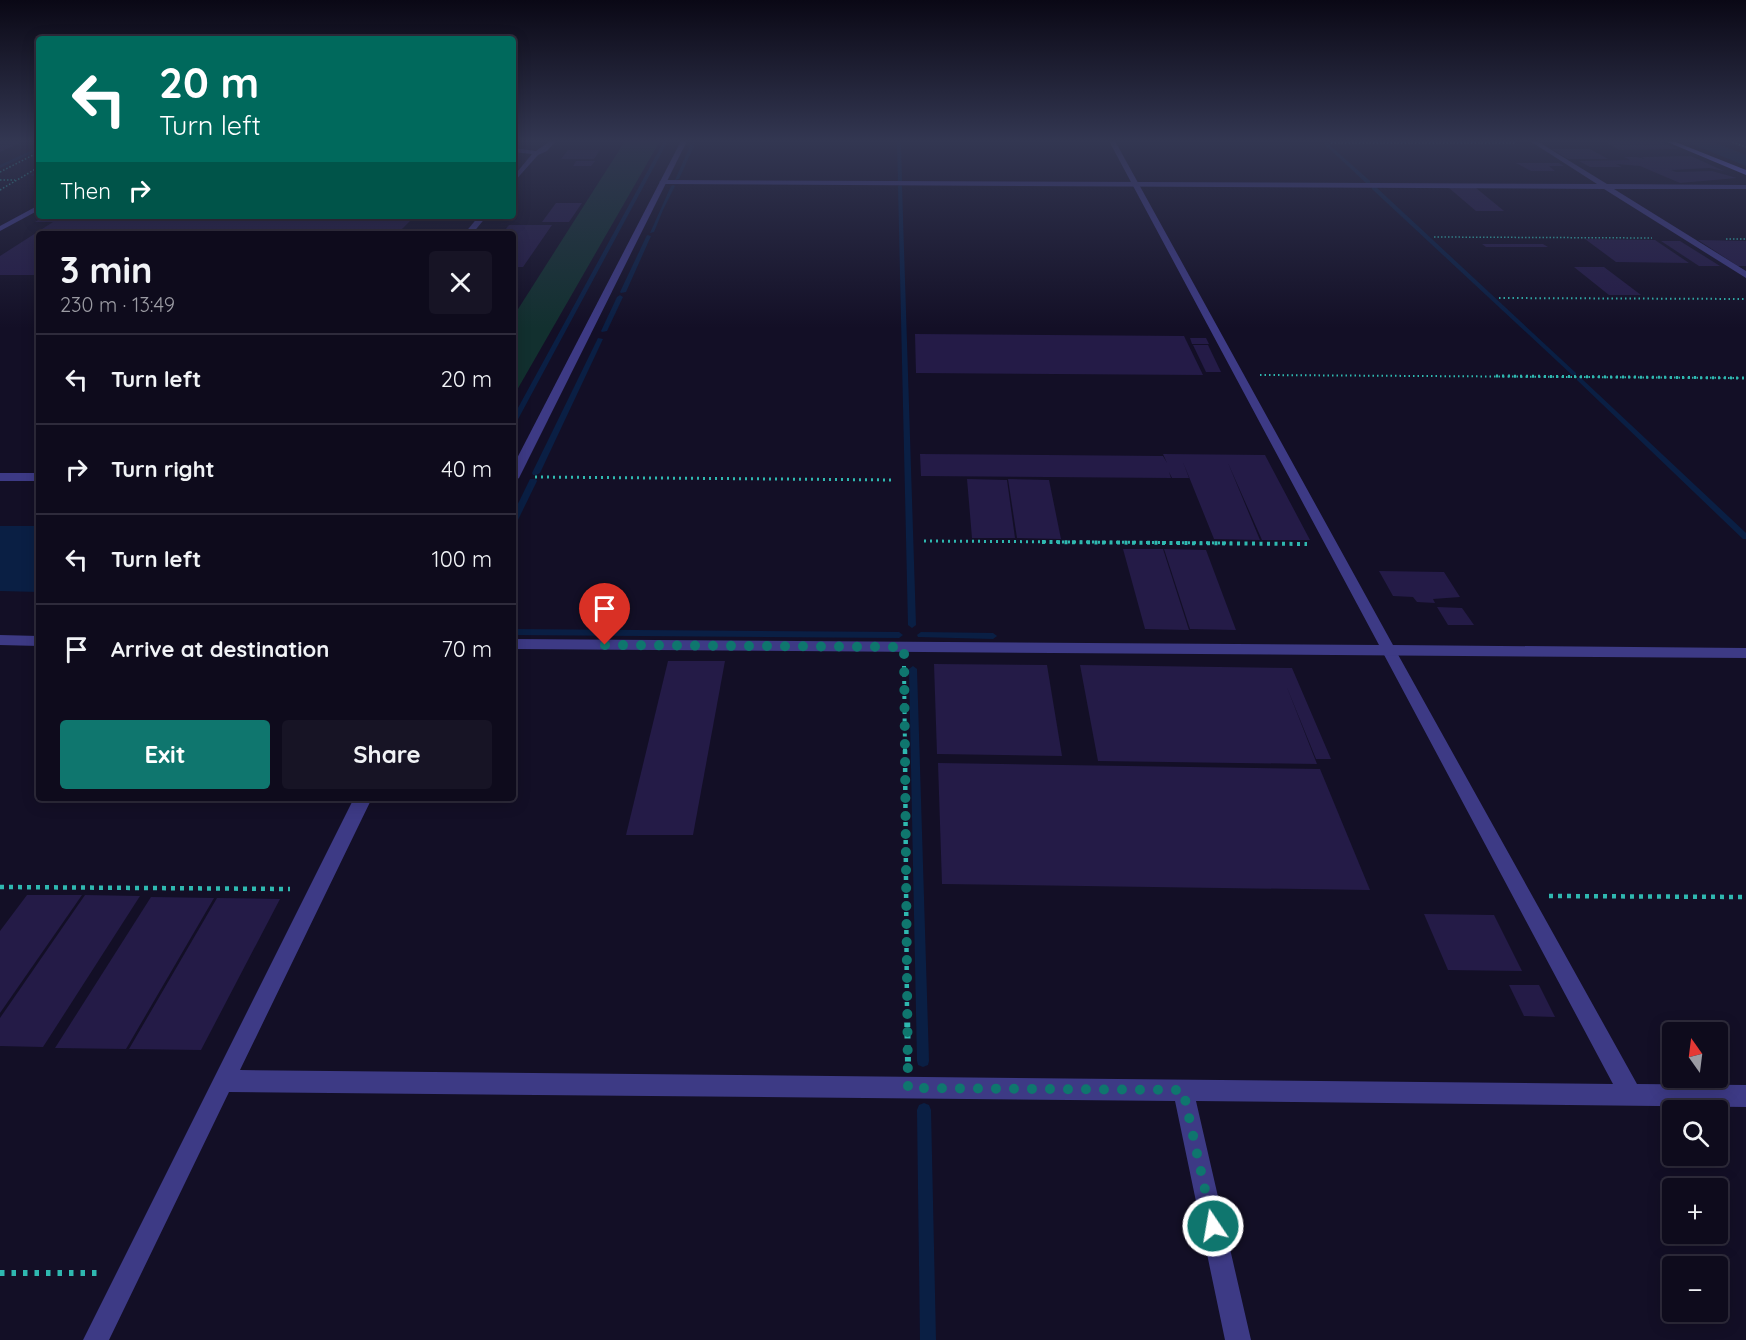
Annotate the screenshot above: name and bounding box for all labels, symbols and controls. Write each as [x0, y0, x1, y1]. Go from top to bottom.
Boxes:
text: 20 m [159, 56, 259, 109]
icon: left [60, 60, 138, 138]
text: Turn left [159, 108, 261, 142]
icon: right [123, 174, 156, 207]
text: Then [60, 177, 111, 205]
text: 3 min [60, 247, 153, 292]
button: close [429, 251, 492, 314]
text: 230 m · 13:49 [60, 292, 175, 317]
icon: left [60, 363, 93, 396]
text: Turn left [111, 365, 201, 393]
text: 20 m [441, 365, 492, 393]
icon: right [60, 453, 93, 486]
text: Turn right [111, 455, 215, 483]
text: 40 m [441, 455, 492, 483]
icon: left [60, 543, 93, 576]
text: Turn left [111, 545, 201, 573]
text: 100 m [432, 545, 492, 573]
pin [579, 583, 630, 645]
icon: arrive [588, 592, 621, 625]
icon: arrive [60, 633, 93, 666]
text: Arrive at destination [111, 635, 329, 663]
text: 70 m [442, 635, 492, 663]
button: Exit [60, 720, 270, 789]
button: Share [282, 720, 492, 789]
north arrow [1662, 1022, 1728, 1088]
map controls [1662, 1022, 1728, 1322]
button: search [1662, 1100, 1728, 1166]
button: + [1662, 1178, 1728, 1244]
position arrow [1181, 1194, 1245, 1258]
button: − [1662, 1256, 1728, 1322]

